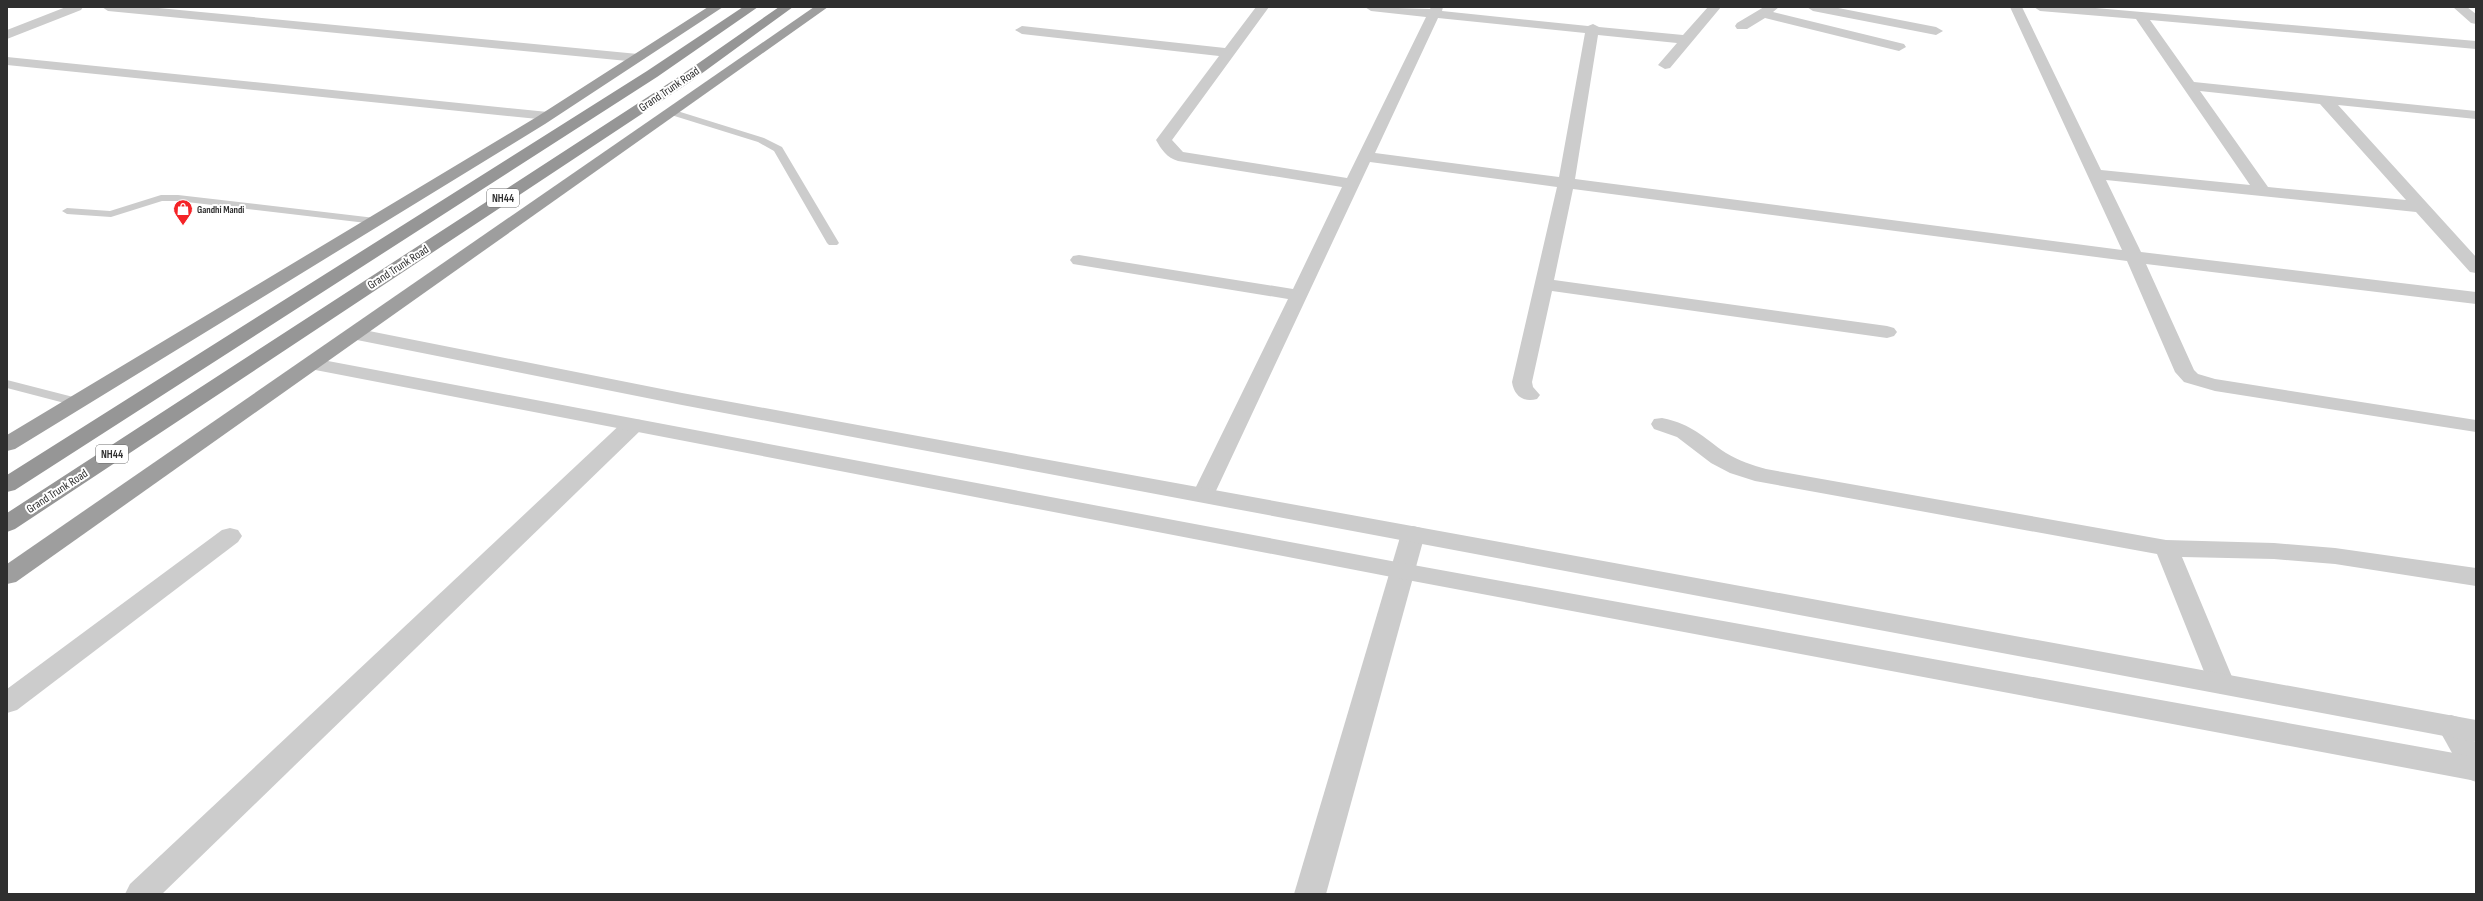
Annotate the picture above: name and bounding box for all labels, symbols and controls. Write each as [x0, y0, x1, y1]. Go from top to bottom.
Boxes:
street label: Grand Trunk Road [636, 64, 702, 115]
road number: NH44 [487, 189, 519, 207]
shop icon: Gandhi Mandi [172, 198, 194, 226]
place label: Gandhi Mandi [197, 204, 244, 216]
street label: Grand Trunk Road [365, 242, 432, 293]
road number: NH44 [96, 445, 128, 463]
street label: Grand Trunk Road [24, 466, 91, 517]

